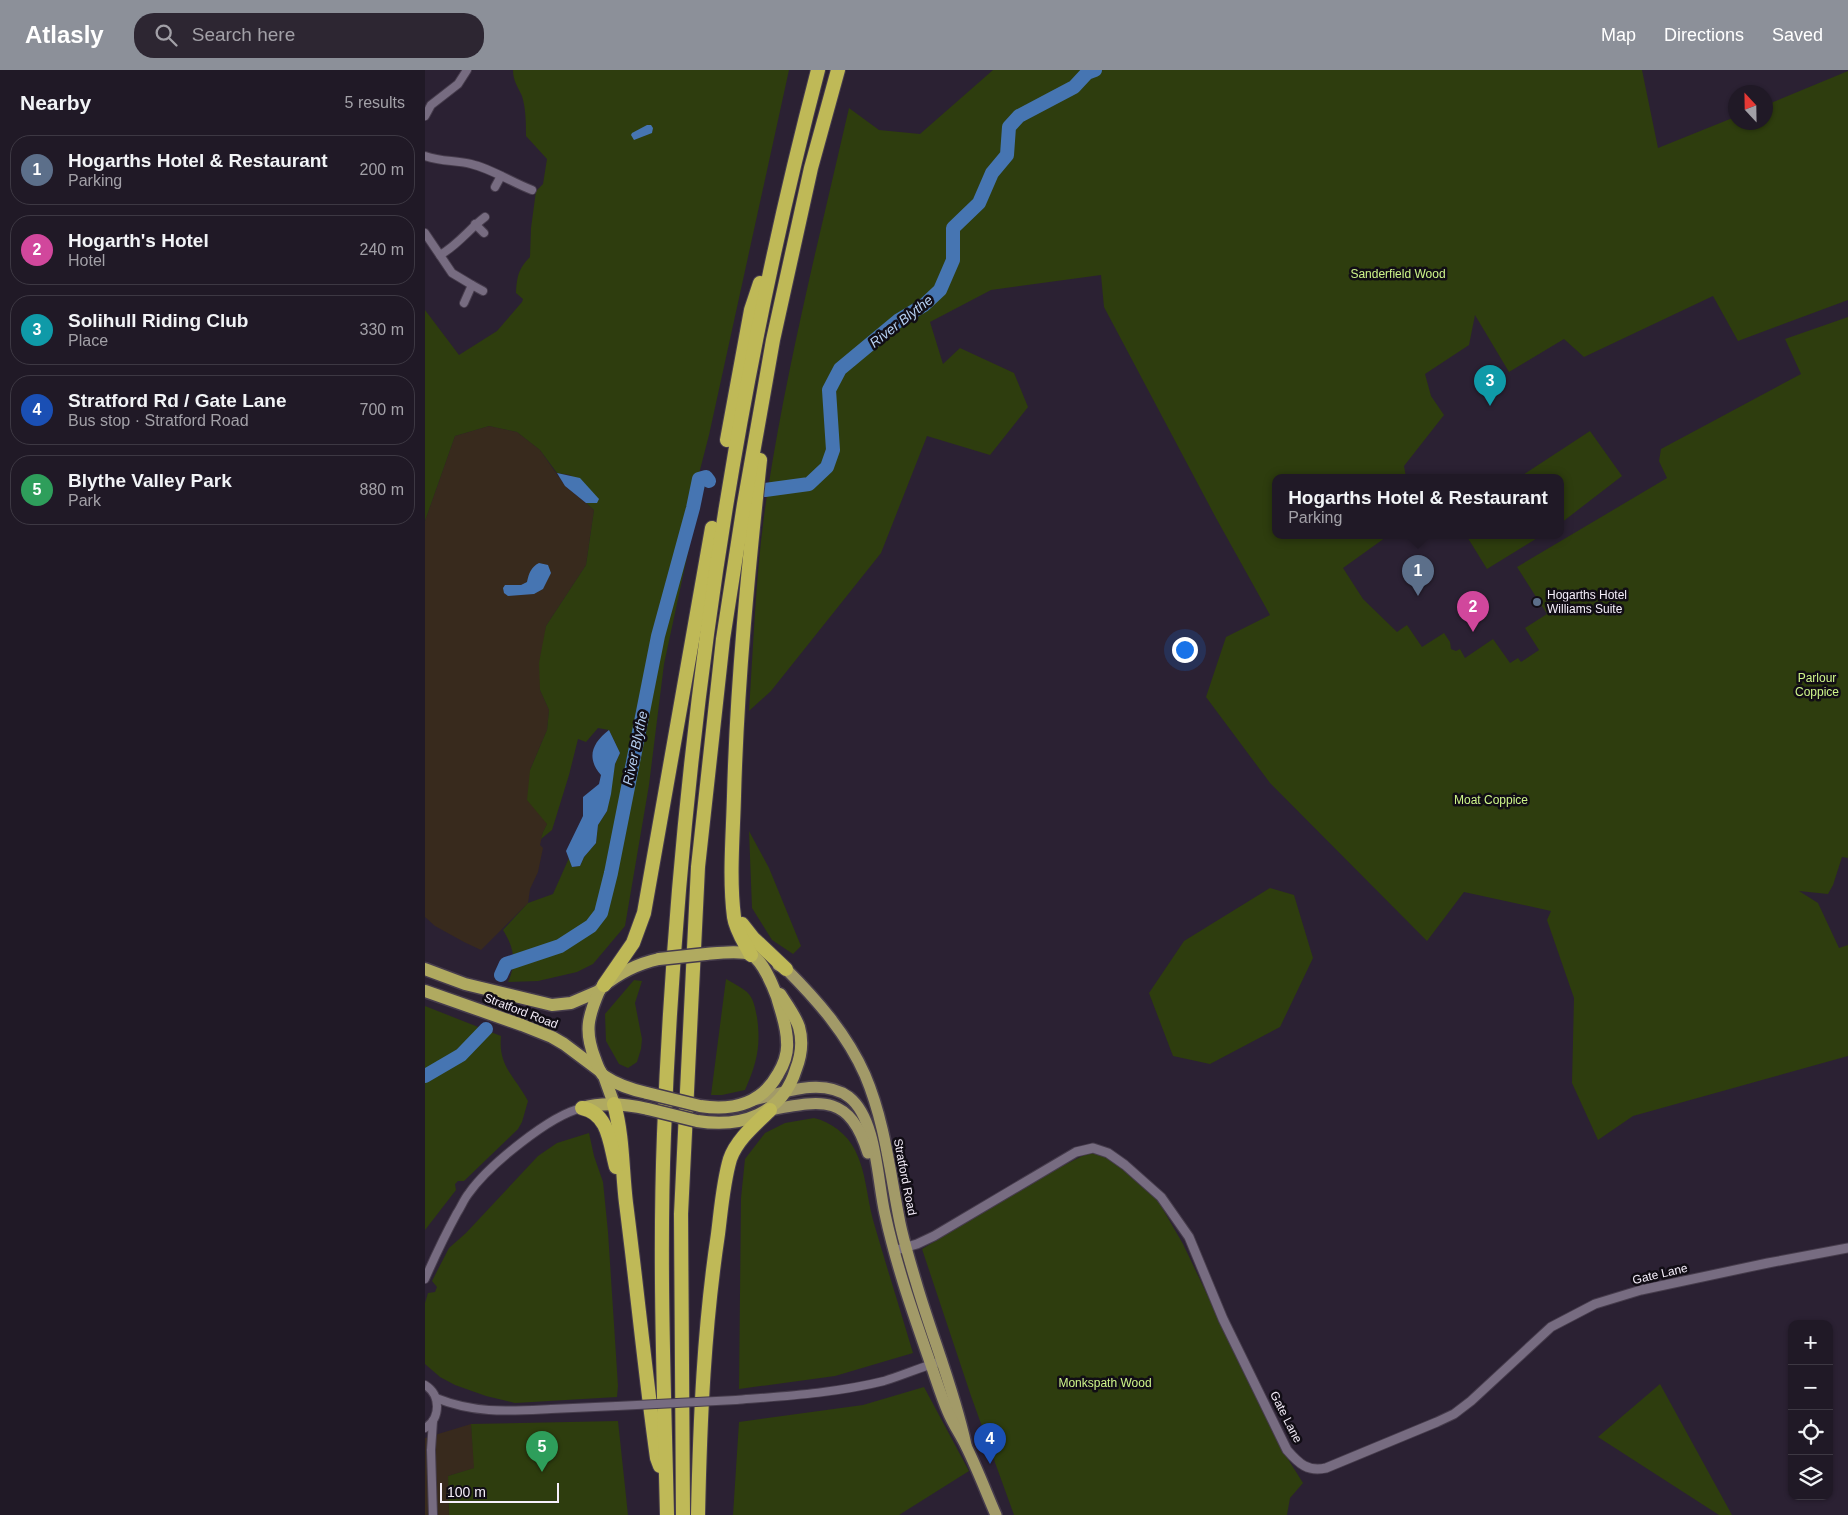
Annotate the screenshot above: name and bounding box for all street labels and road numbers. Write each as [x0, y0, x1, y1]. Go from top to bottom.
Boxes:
street label: Stratford Road [482, 990, 560, 1032]
street label: Stratford Road [891, 1137, 919, 1217]
street label: Gate Lane [1631, 1261, 1689, 1287]
street label: Gate Lane [1267, 1389, 1305, 1445]

